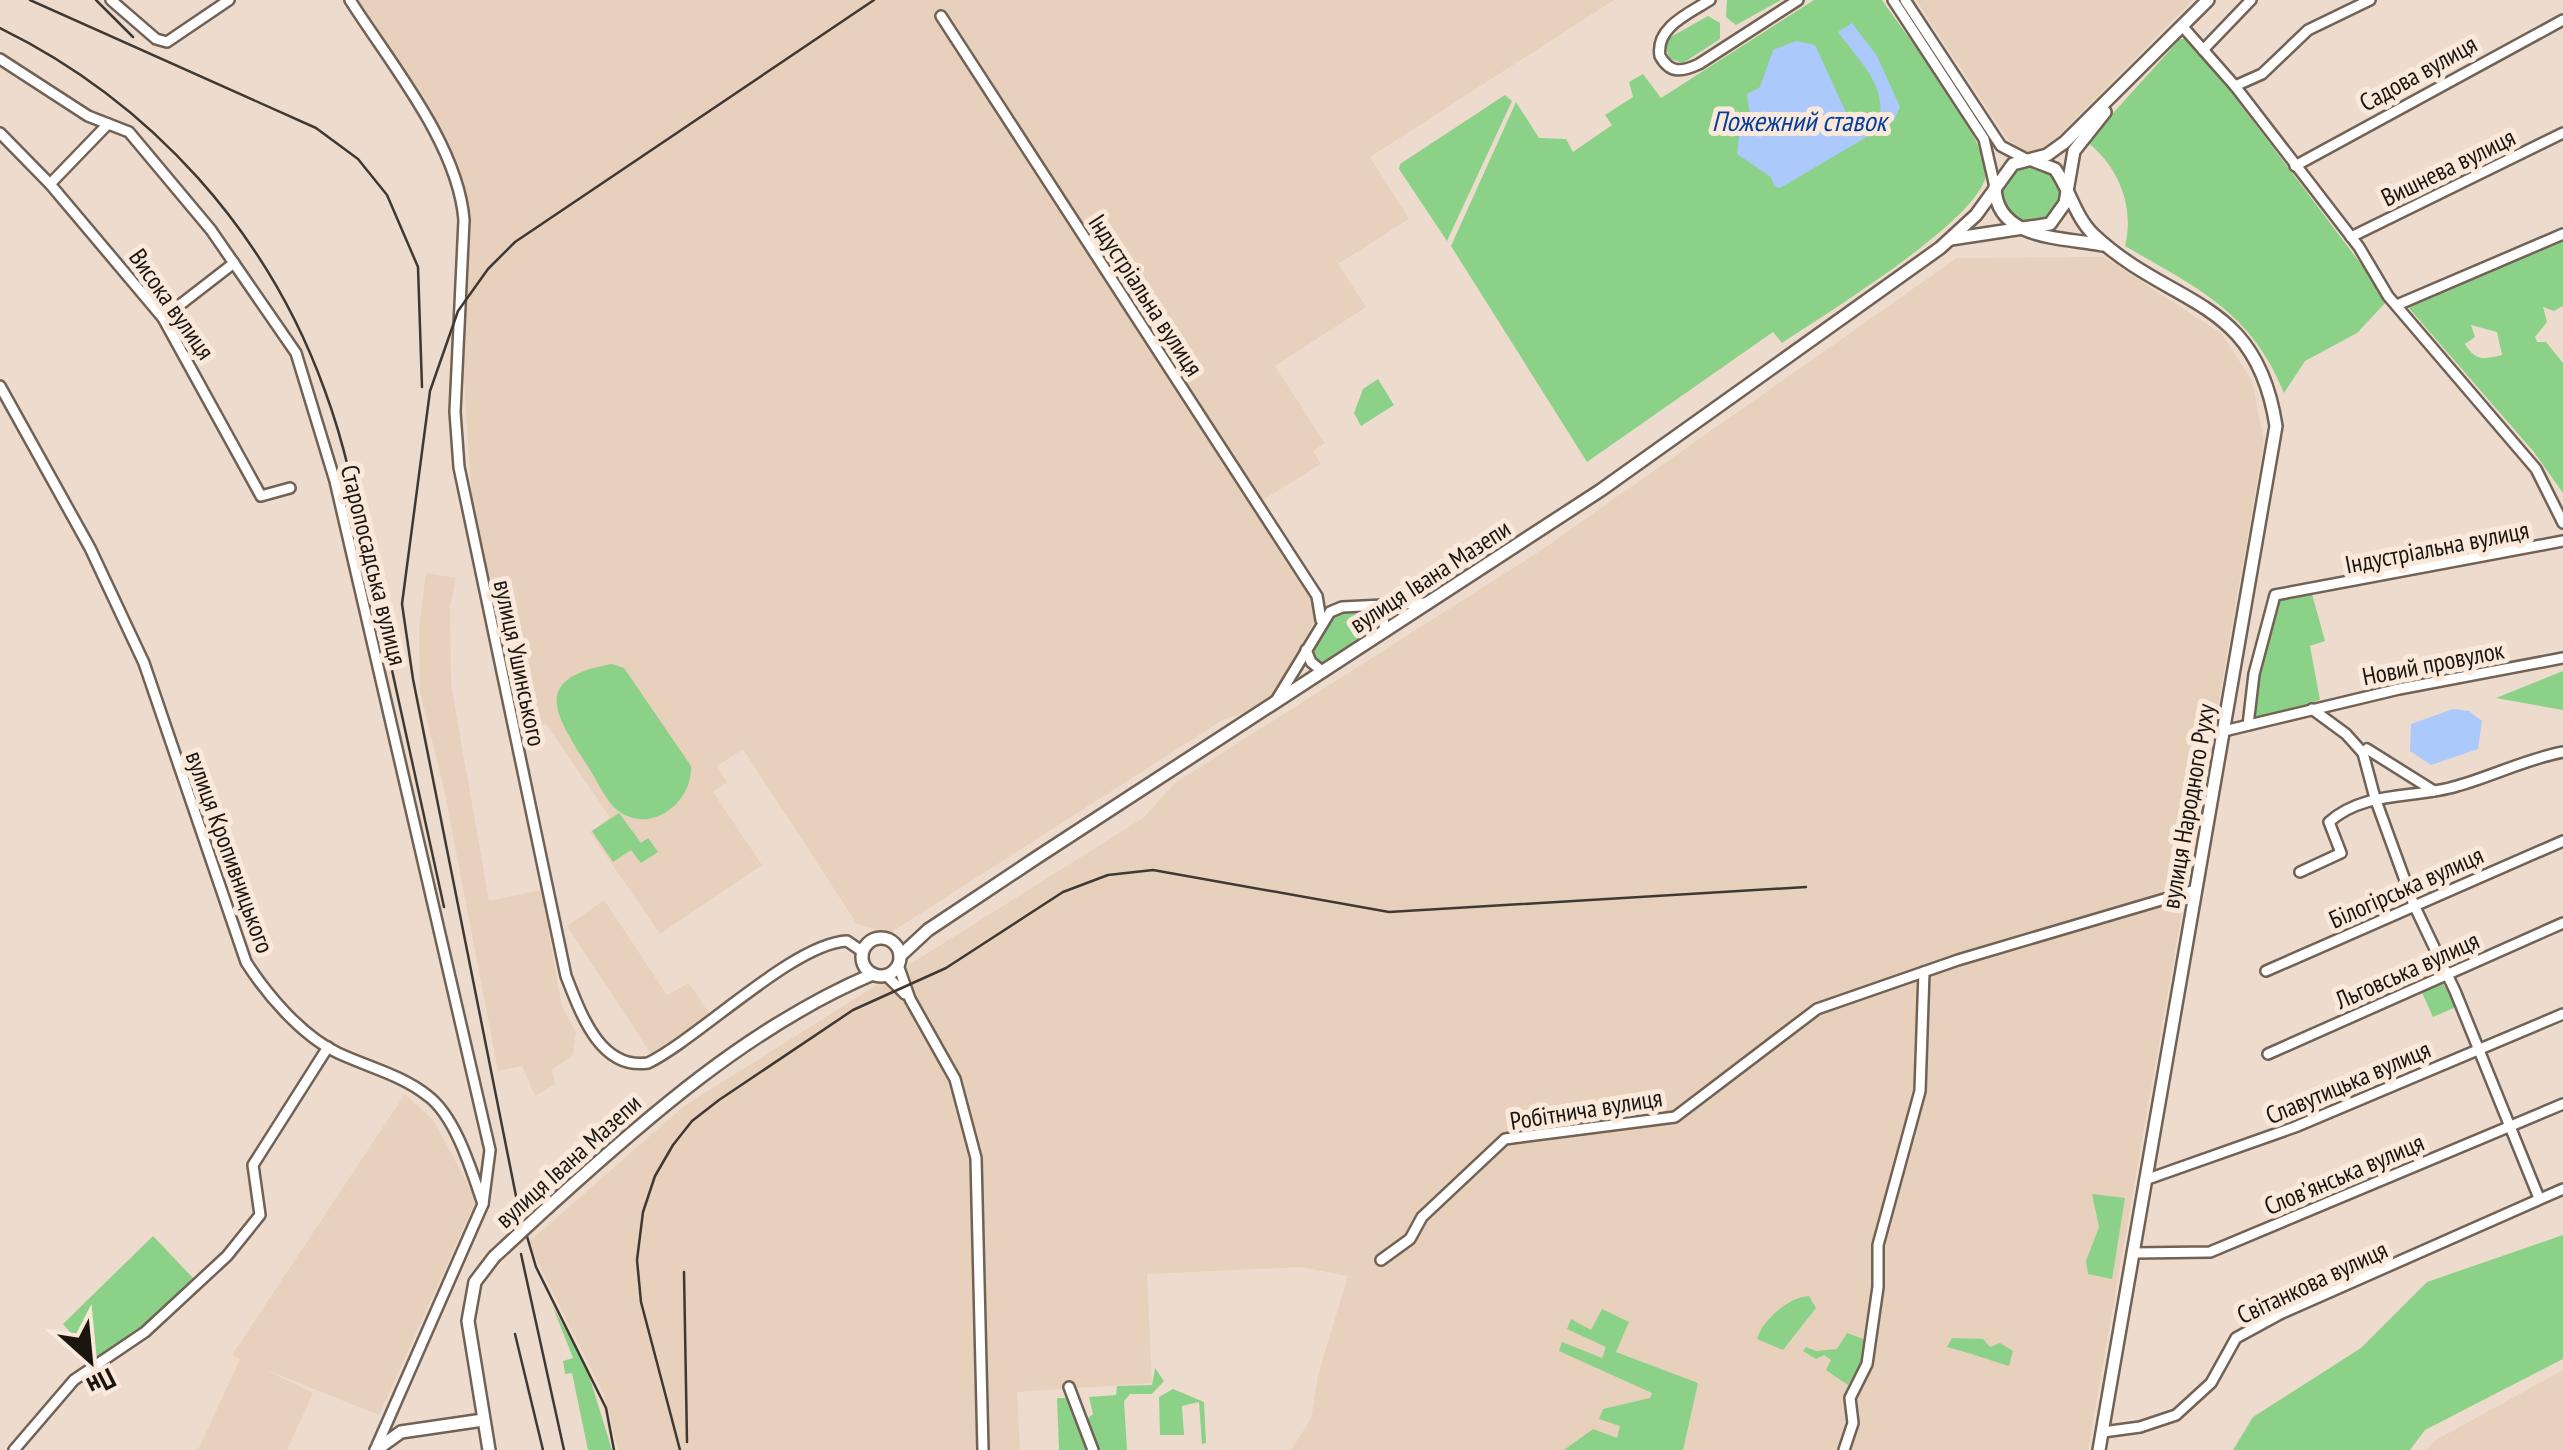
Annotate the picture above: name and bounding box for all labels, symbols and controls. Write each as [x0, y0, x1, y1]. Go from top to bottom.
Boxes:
street label: Садова вулиця [2354, 28, 2482, 118]
water label: Пожежний ставок [1712, 102, 1890, 139]
street label: Вишнева вулиця [2376, 121, 2520, 213]
street label: Індустріальна вулиця [1082, 208, 1210, 382]
street label: Висока вулиця [122, 242, 222, 366]
street label: Старопосадська вулиця [334, 461, 414, 669]
street label: вулиця Івана Мазепи [1344, 512, 1516, 640]
street label: Індустріальна вулиця [2342, 513, 2532, 581]
street label: вулиця Ушинського [487, 577, 553, 749]
street label: Новий провулок [2359, 634, 2507, 692]
street label: вулиця Народного Руху [2154, 701, 2222, 911]
street label: вулиця Кропивницького [179, 747, 281, 957]
street label: Білогірська вулиця [2324, 839, 2488, 935]
street label: Льговська вулиця [2329, 924, 2484, 1016]
street label: Славутицька вулиця [2261, 1033, 2435, 1131]
street label: Робітнича вулиця [1508, 1081, 1664, 1137]
street label: вулиця Івана Мазепи [489, 1087, 647, 1235]
street label: Словʼянська вулиця [2259, 1126, 2429, 1222]
street label: Світанкова вулиця [2232, 1233, 2392, 1331]
north arrow [40, 1310, 140, 1410]
text: Пн [81, 1360, 122, 1405]

